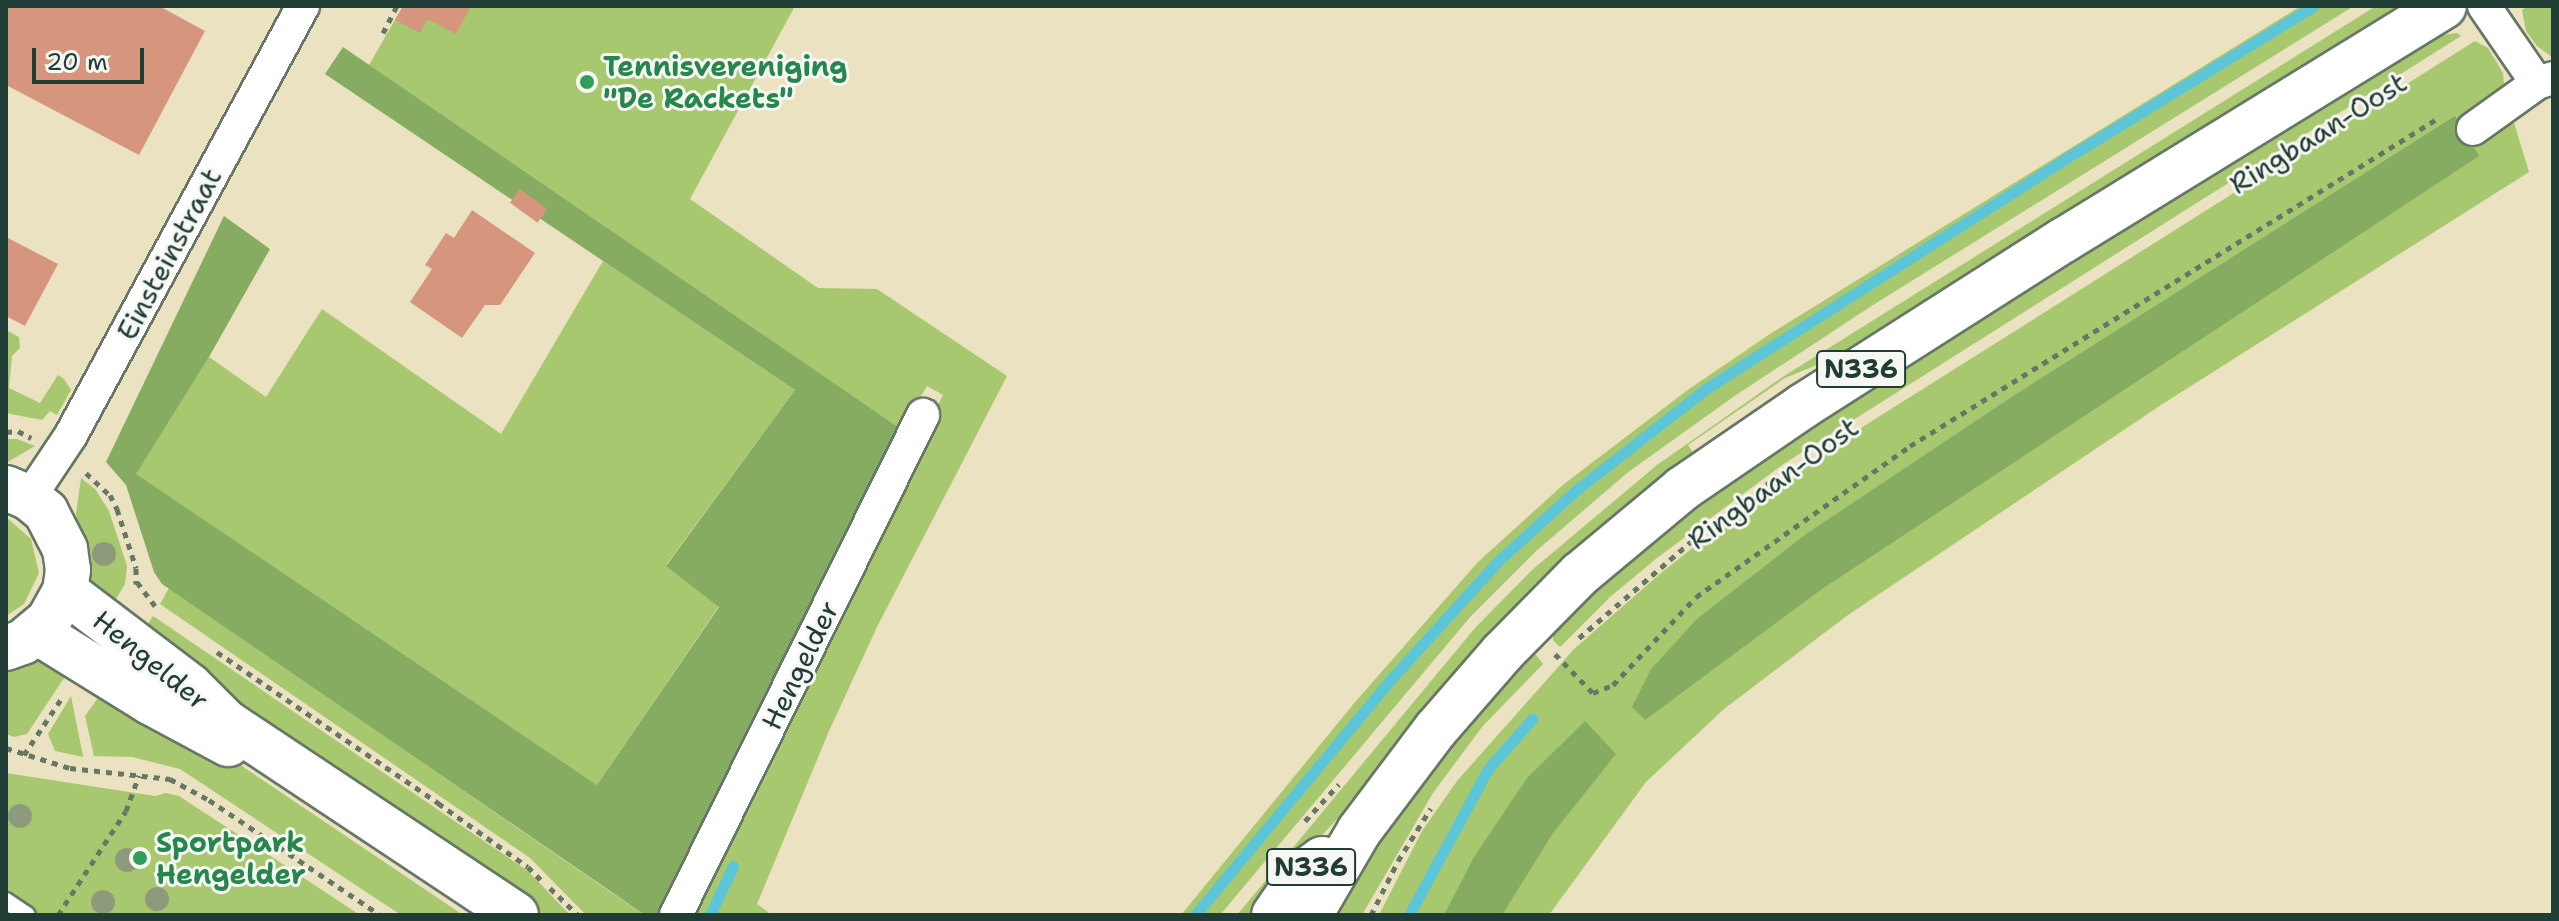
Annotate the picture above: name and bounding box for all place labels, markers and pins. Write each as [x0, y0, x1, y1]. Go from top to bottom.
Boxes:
place label: Tennisvereniging "De Rackets" [603, 49, 847, 115]
marker: Tennisvereniging "De Rackets" [578, 73, 596, 91]
place label: Sportpark Hengelder [156, 825, 306, 891]
marker: Sportpark Hengelder [131, 849, 149, 867]

